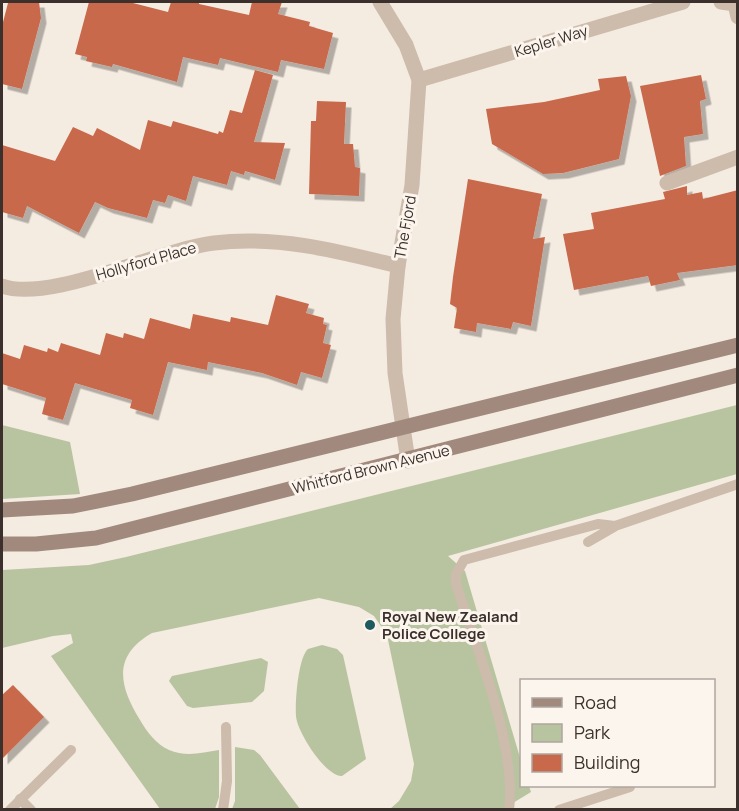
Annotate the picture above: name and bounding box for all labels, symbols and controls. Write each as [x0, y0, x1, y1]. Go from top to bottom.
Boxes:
street label: Kepler Way [512, 20, 590, 62]
street label: The Fjord [389, 194, 421, 260]
street label: Hollyford Place [93, 237, 199, 285]
street label: Whitford Brown Avenue [290, 439, 452, 499]
place label: Royal New Zealand Police College [382, 606, 518, 644]
marker: Royal New Zealand Police College [363, 618, 377, 632]
legend [520, 679, 715, 787]
text: Road [574, 690, 617, 714]
text: Park [574, 720, 611, 744]
text: Building [574, 750, 640, 774]

